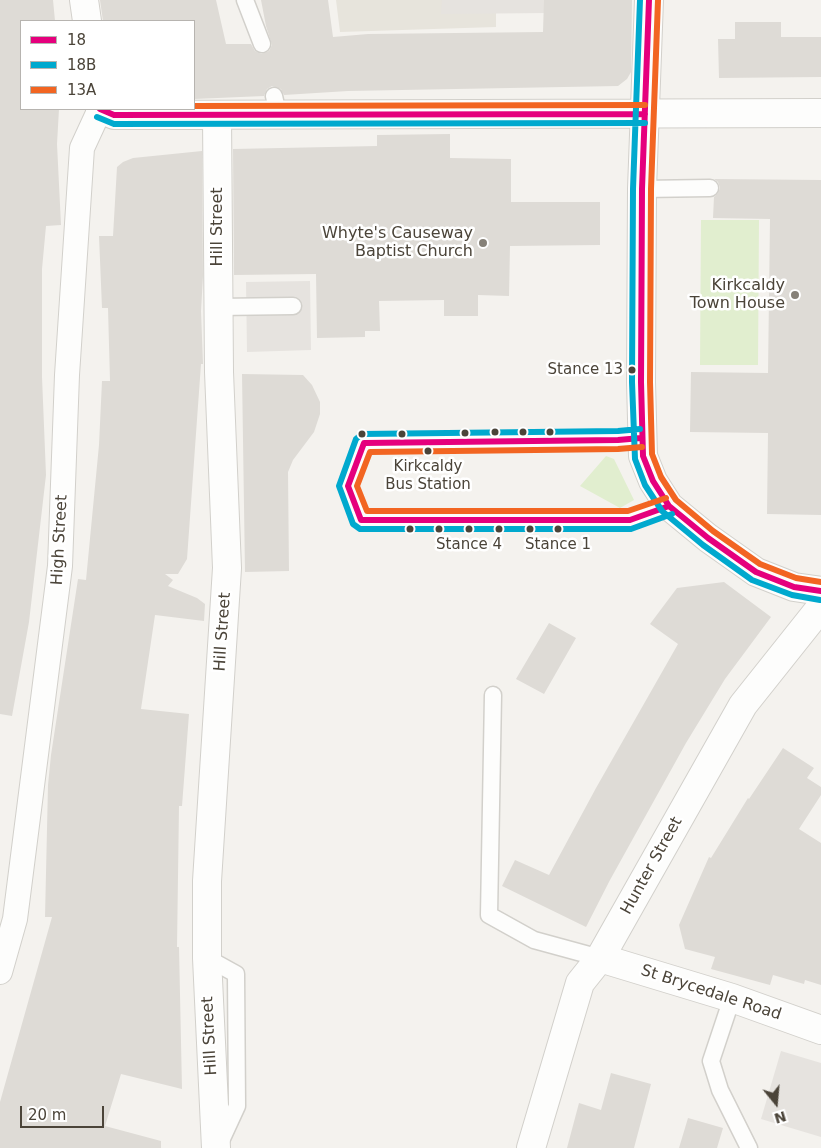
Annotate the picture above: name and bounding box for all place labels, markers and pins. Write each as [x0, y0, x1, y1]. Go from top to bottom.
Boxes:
place label: Whyte's Causeway Baptist Church [322, 224, 473, 262]
marker: Whyte's Causeway Baptist Church [477, 237, 489, 249]
place label: Kirkcaldy Town House [690, 276, 785, 314]
marker: Kirkcaldy Town House [789, 289, 801, 301]
place label: Stance 13 [548, 361, 623, 379]
marker: Stance 13 [627, 365, 637, 375]
unlabelled marker [490, 427, 500, 437]
unlabelled marker [518, 427, 528, 437]
unlabelled marker [545, 427, 555, 437]
unlabelled marker [460, 428, 470, 438]
unlabelled marker [357, 429, 367, 439]
unlabelled marker [397, 429, 407, 439]
marker: Kirkcaldy Bus Station [423, 446, 433, 456]
place label: Kirkcaldy Bus Station [385, 458, 471, 493]
unlabelled marker [405, 524, 415, 534]
unlabelled marker [434, 524, 444, 534]
marker: Stance 4 [464, 524, 474, 534]
unlabelled marker [494, 524, 504, 534]
unlabelled marker [525, 524, 535, 534]
marker: Stance 1 [553, 524, 563, 534]
place label: Stance 4 [436, 536, 502, 554]
place label: Stance 1 [525, 536, 591, 554]

